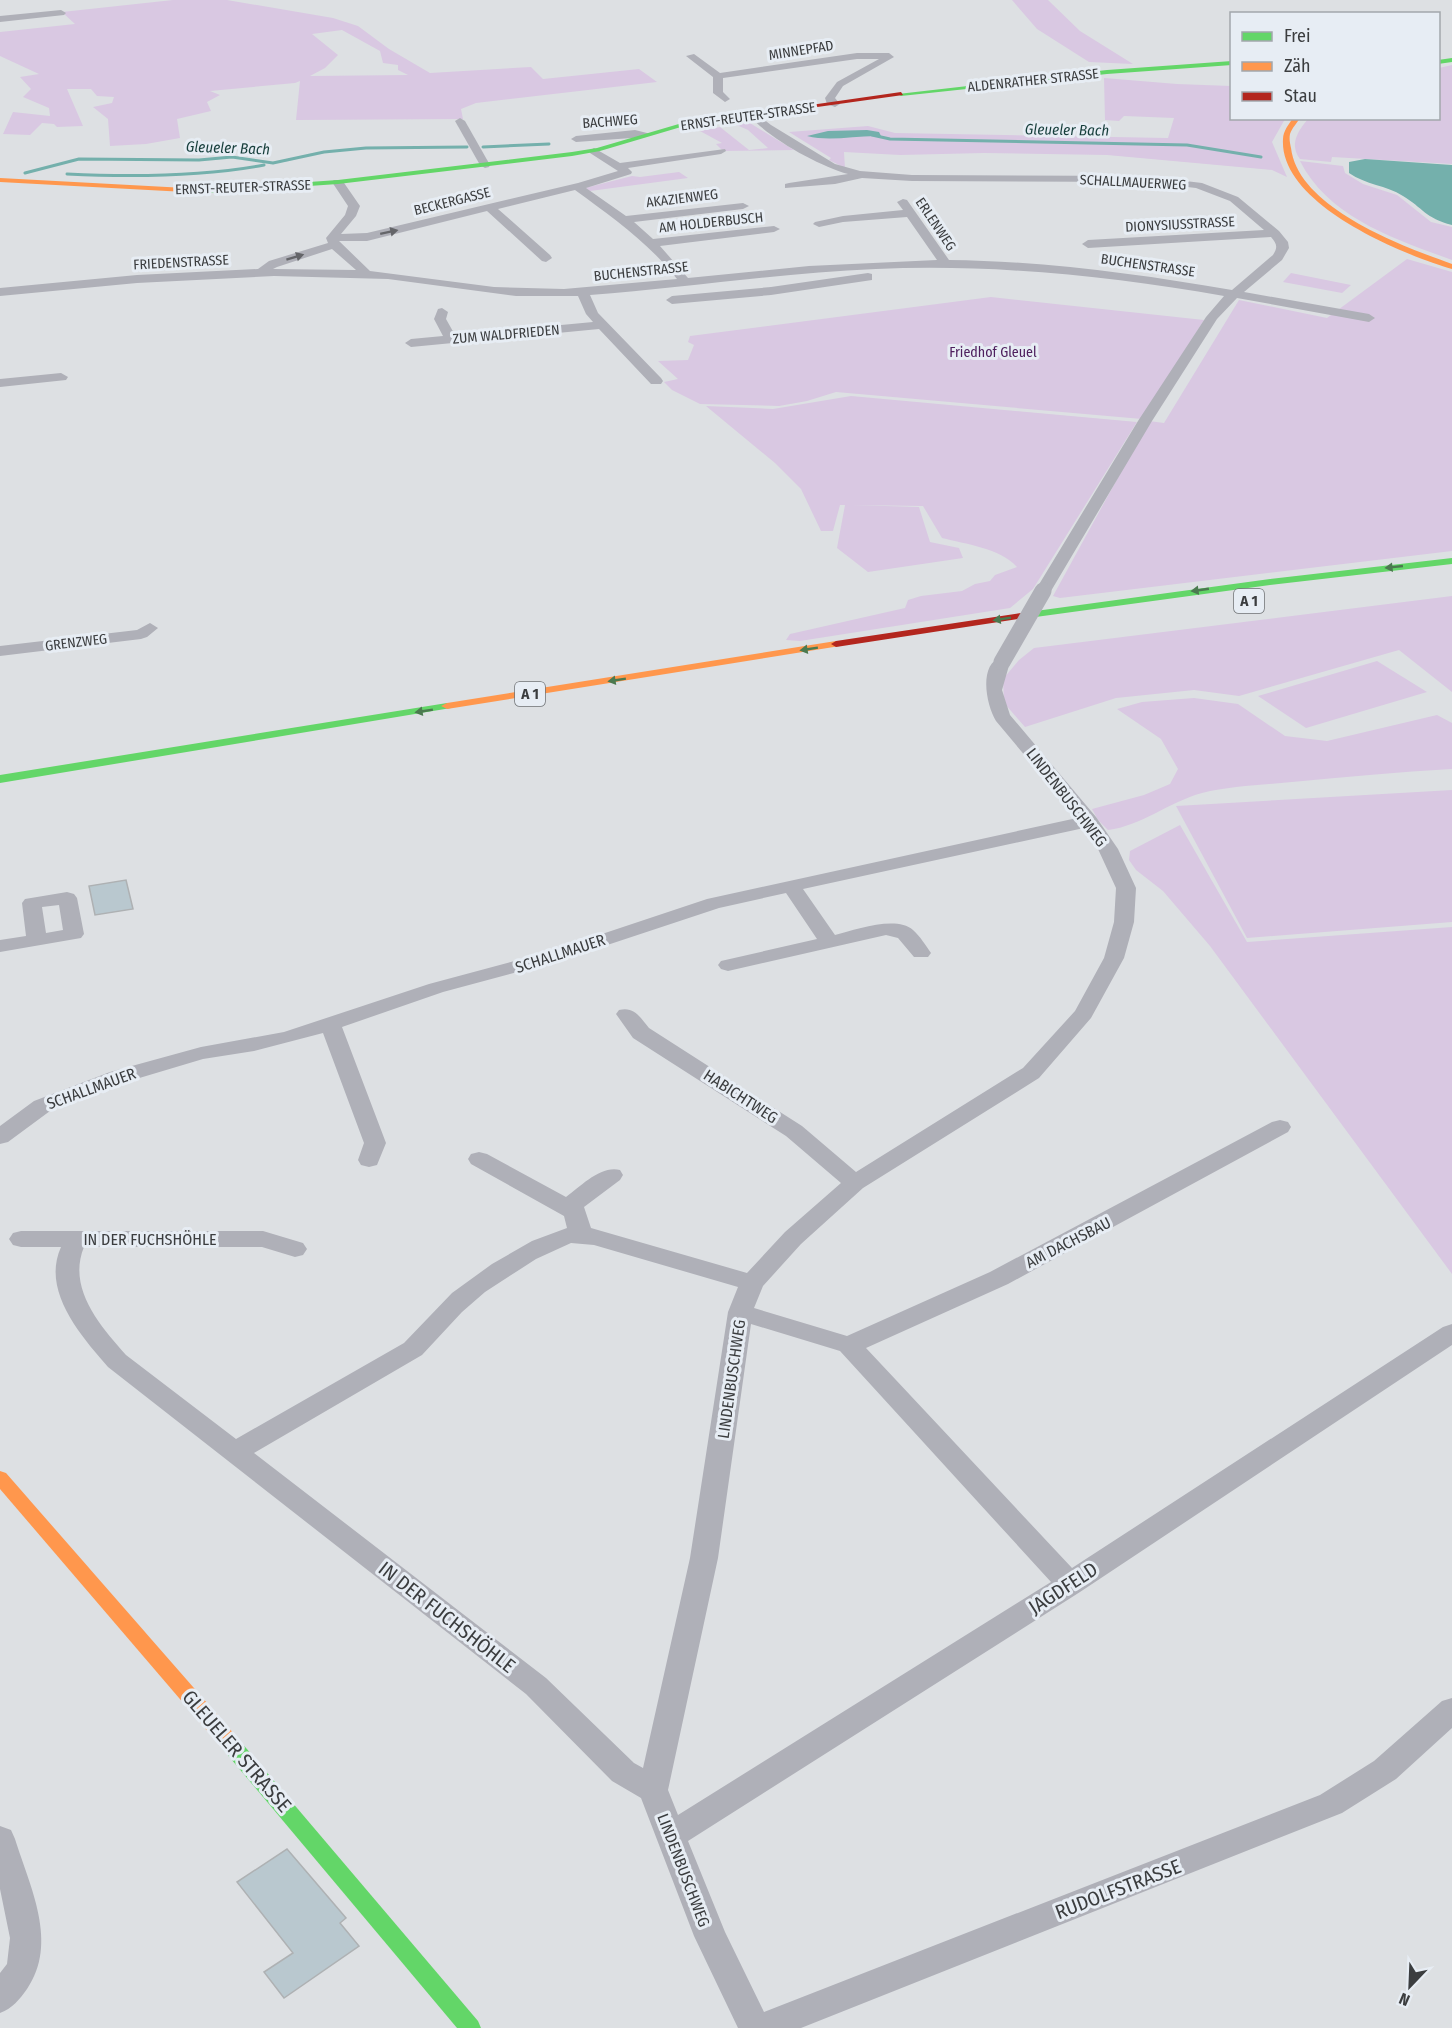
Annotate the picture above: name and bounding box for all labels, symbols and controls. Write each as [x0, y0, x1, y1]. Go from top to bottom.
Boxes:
legend [1230, 12, 1440, 120]
text: Frei [1284, 25, 1310, 47]
street label: MINNEPFAD [767, 37, 835, 64]
text: Zäh [1284, 55, 1311, 77]
street label: ALDENRATHER STRASSE [967, 65, 1100, 96]
text: Stau [1284, 85, 1317, 107]
street label: ERNST-REUTER-STRASSE [680, 99, 817, 134]
street label: BACHWEG [582, 111, 638, 132]
water label: Gleueler Bach [1025, 120, 1109, 140]
water label: Gleueler Bach [186, 138, 270, 158]
street label: SCHALLMAUERWEG [1079, 171, 1187, 194]
street label: ERNST-REUTER-STRASSE [175, 177, 312, 198]
street label: BECKERGASSE [412, 184, 493, 219]
street label: AKAZIENWEG [645, 186, 719, 211]
street label: ERLENWEG [912, 194, 960, 254]
street label: AM HOLDERBUSCH [658, 209, 764, 236]
street label: DIONYSIUSSTRASSE [1125, 213, 1236, 236]
one-way arrow [380, 227, 399, 236]
street label: BUCHENSTRASSE [1100, 250, 1197, 281]
street label: FRIEDENSTRASSE [133, 251, 230, 273]
one-way arrow [286, 252, 304, 261]
street label: BUCHENSTRASSE [593, 258, 690, 285]
street label: ZUM WALDFRIEDEN [452, 321, 560, 348]
park label: Friedhof Gleuel [949, 344, 1037, 361]
one-way arrow [1384, 563, 1403, 572]
one-way arrow [1191, 586, 1210, 595]
road number: A 1 [1234, 589, 1264, 613]
one-way arrow [992, 615, 1011, 624]
street label: GRENZWEG [44, 630, 108, 655]
one-way arrow [800, 645, 819, 654]
one-way arrow [607, 675, 626, 684]
road number: A 1 [515, 682, 545, 706]
one-way arrow [415, 707, 434, 716]
street label: LINDENBUSCHWEG [1022, 744, 1111, 850]
street label: SCHALLMAUER [513, 930, 608, 977]
street label: SCHALLMAUER [44, 1063, 139, 1113]
street label: HABICHTWEG [700, 1065, 781, 1127]
street label: AM DACHSBAU [1022, 1213, 1114, 1272]
street label: IN DER FUCHSHÖHLE [83, 1230, 217, 1249]
street label: LINDENBUSCHWEG [714, 1318, 749, 1440]
street label: IN DER FUCHSHÖHLE [374, 1556, 520, 1678]
street label: JAGDFELD [1024, 1557, 1102, 1619]
street label: GLEUELER STRASSE [177, 1685, 297, 1817]
street label: LINDENBUSCHWEG [653, 1811, 714, 1929]
street label: RUDOLFSTRASSE [1052, 1854, 1184, 1924]
north arrow [1380, 1956, 1440, 2016]
text: N [1396, 1989, 1412, 2010]

